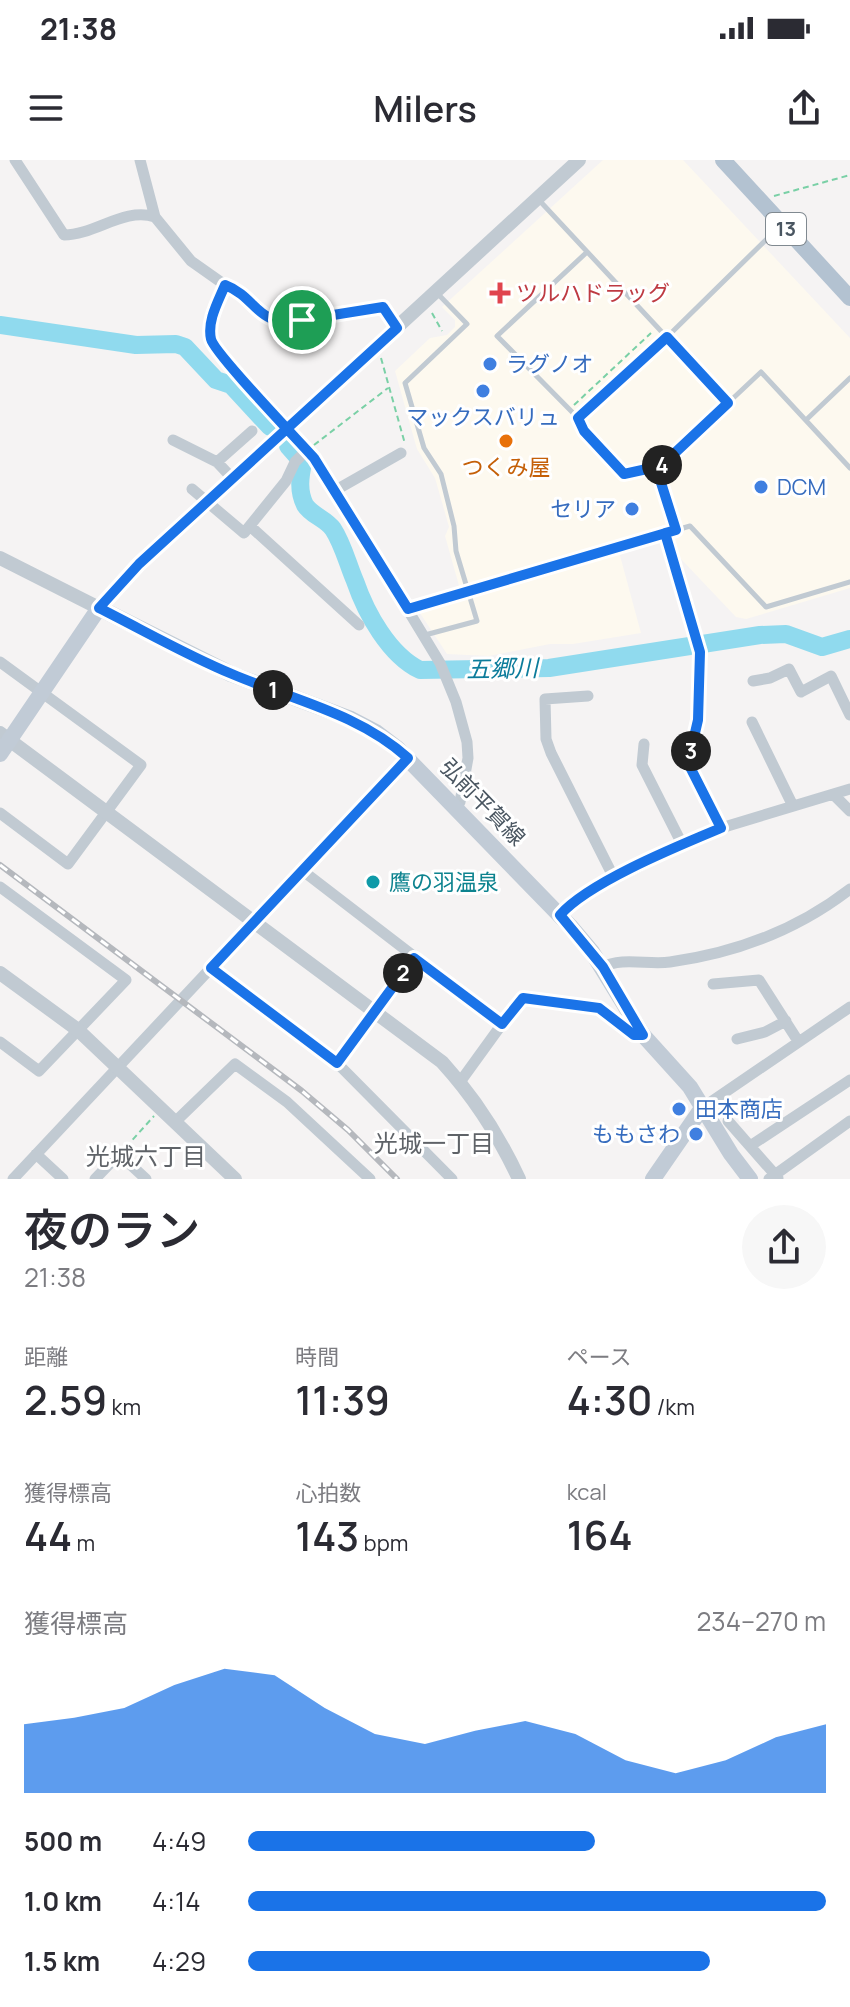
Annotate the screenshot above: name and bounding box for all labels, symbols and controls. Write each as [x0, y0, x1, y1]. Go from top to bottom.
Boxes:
text: 21:38 [40, 8, 117, 49]
text: Milers [373, 84, 477, 133]
icon: menu [24, 86, 68, 130]
icon: share [782, 86, 826, 130]
road number: 13 [766, 213, 806, 245]
place label: ツルハドラッグ [516, 278, 670, 308]
marker: ツルハドラッグ [491, 284, 509, 302]
pin [268, 286, 336, 354]
icon: arrive [280, 298, 324, 342]
place label: ラグノオ [506, 349, 594, 379]
marker: ラグノオ [481, 355, 499, 373]
marker: マックスバリュ [474, 382, 492, 400]
place label: マックスバリュ [406, 402, 560, 432]
marker: つくみ屋 [497, 432, 515, 450]
pin: 4 [642, 445, 682, 485]
text: 4 [655, 450, 669, 480]
place label: つくみ屋 [462, 452, 550, 482]
place label: DCM [777, 472, 826, 502]
marker: DCM [752, 478, 770, 496]
place label: セリア [550, 494, 616, 524]
marker: セリア [623, 500, 641, 518]
water label: 五郷川 [466, 650, 541, 685]
pin: 1 [253, 670, 293, 710]
text: 1 [268, 675, 278, 705]
pin: 3 [671, 731, 711, 771]
text: 3 [685, 736, 697, 766]
street label: 弘前平賀線 [434, 752, 532, 852]
place label: 鷹の羽温泉 [389, 867, 499, 897]
marker: 鷹の羽温泉 [364, 873, 382, 891]
pin: 2 [383, 953, 423, 993]
text: 2 [396, 958, 410, 988]
place label: 田本商店 [695, 1094, 783, 1124]
marker: 田本商店 [670, 1100, 688, 1118]
place label: ももさわ [592, 1119, 680, 1149]
marker: ももさわ [687, 1125, 705, 1143]
district label: 光城一丁目 [374, 1126, 494, 1159]
district label: 光城六丁目 [86, 1139, 206, 1172]
text: 夜のラン [24, 1199, 200, 1259]
button: share [742, 1205, 826, 1289]
text: 21:38 [24, 1259, 86, 1295]
text: 距離 [24, 1342, 68, 1372]
text: 時間 [295, 1342, 339, 1372]
text: ペース [567, 1342, 632, 1372]
text: 2.59 [24, 1372, 107, 1427]
text: 11:39 [295, 1372, 390, 1427]
text: 4:30 [567, 1372, 652, 1427]
text: km [107, 1392, 141, 1422]
text: /km [652, 1392, 695, 1422]
text: kcal [567, 1477, 607, 1507]
text: 獲得標高 [24, 1478, 112, 1508]
text: 心拍数 [295, 1478, 361, 1508]
text: 164 [567, 1507, 633, 1562]
text: 44 [24, 1508, 72, 1563]
text: 143 [295, 1508, 359, 1563]
text: m [72, 1528, 95, 1558]
text: bpm [359, 1528, 408, 1558]
text: 234–270 m [696, 1603, 826, 1639]
text: 獲得標高 [24, 1605, 128, 1641]
text: 500 m [24, 1823, 102, 1859]
text: 4:49 [152, 1823, 206, 1859]
text: 1.0 km [24, 1883, 102, 1919]
text: 4:14 [152, 1883, 201, 1919]
text: 1.5 km [24, 1943, 100, 1979]
text: 4:29 [152, 1943, 206, 1979]

